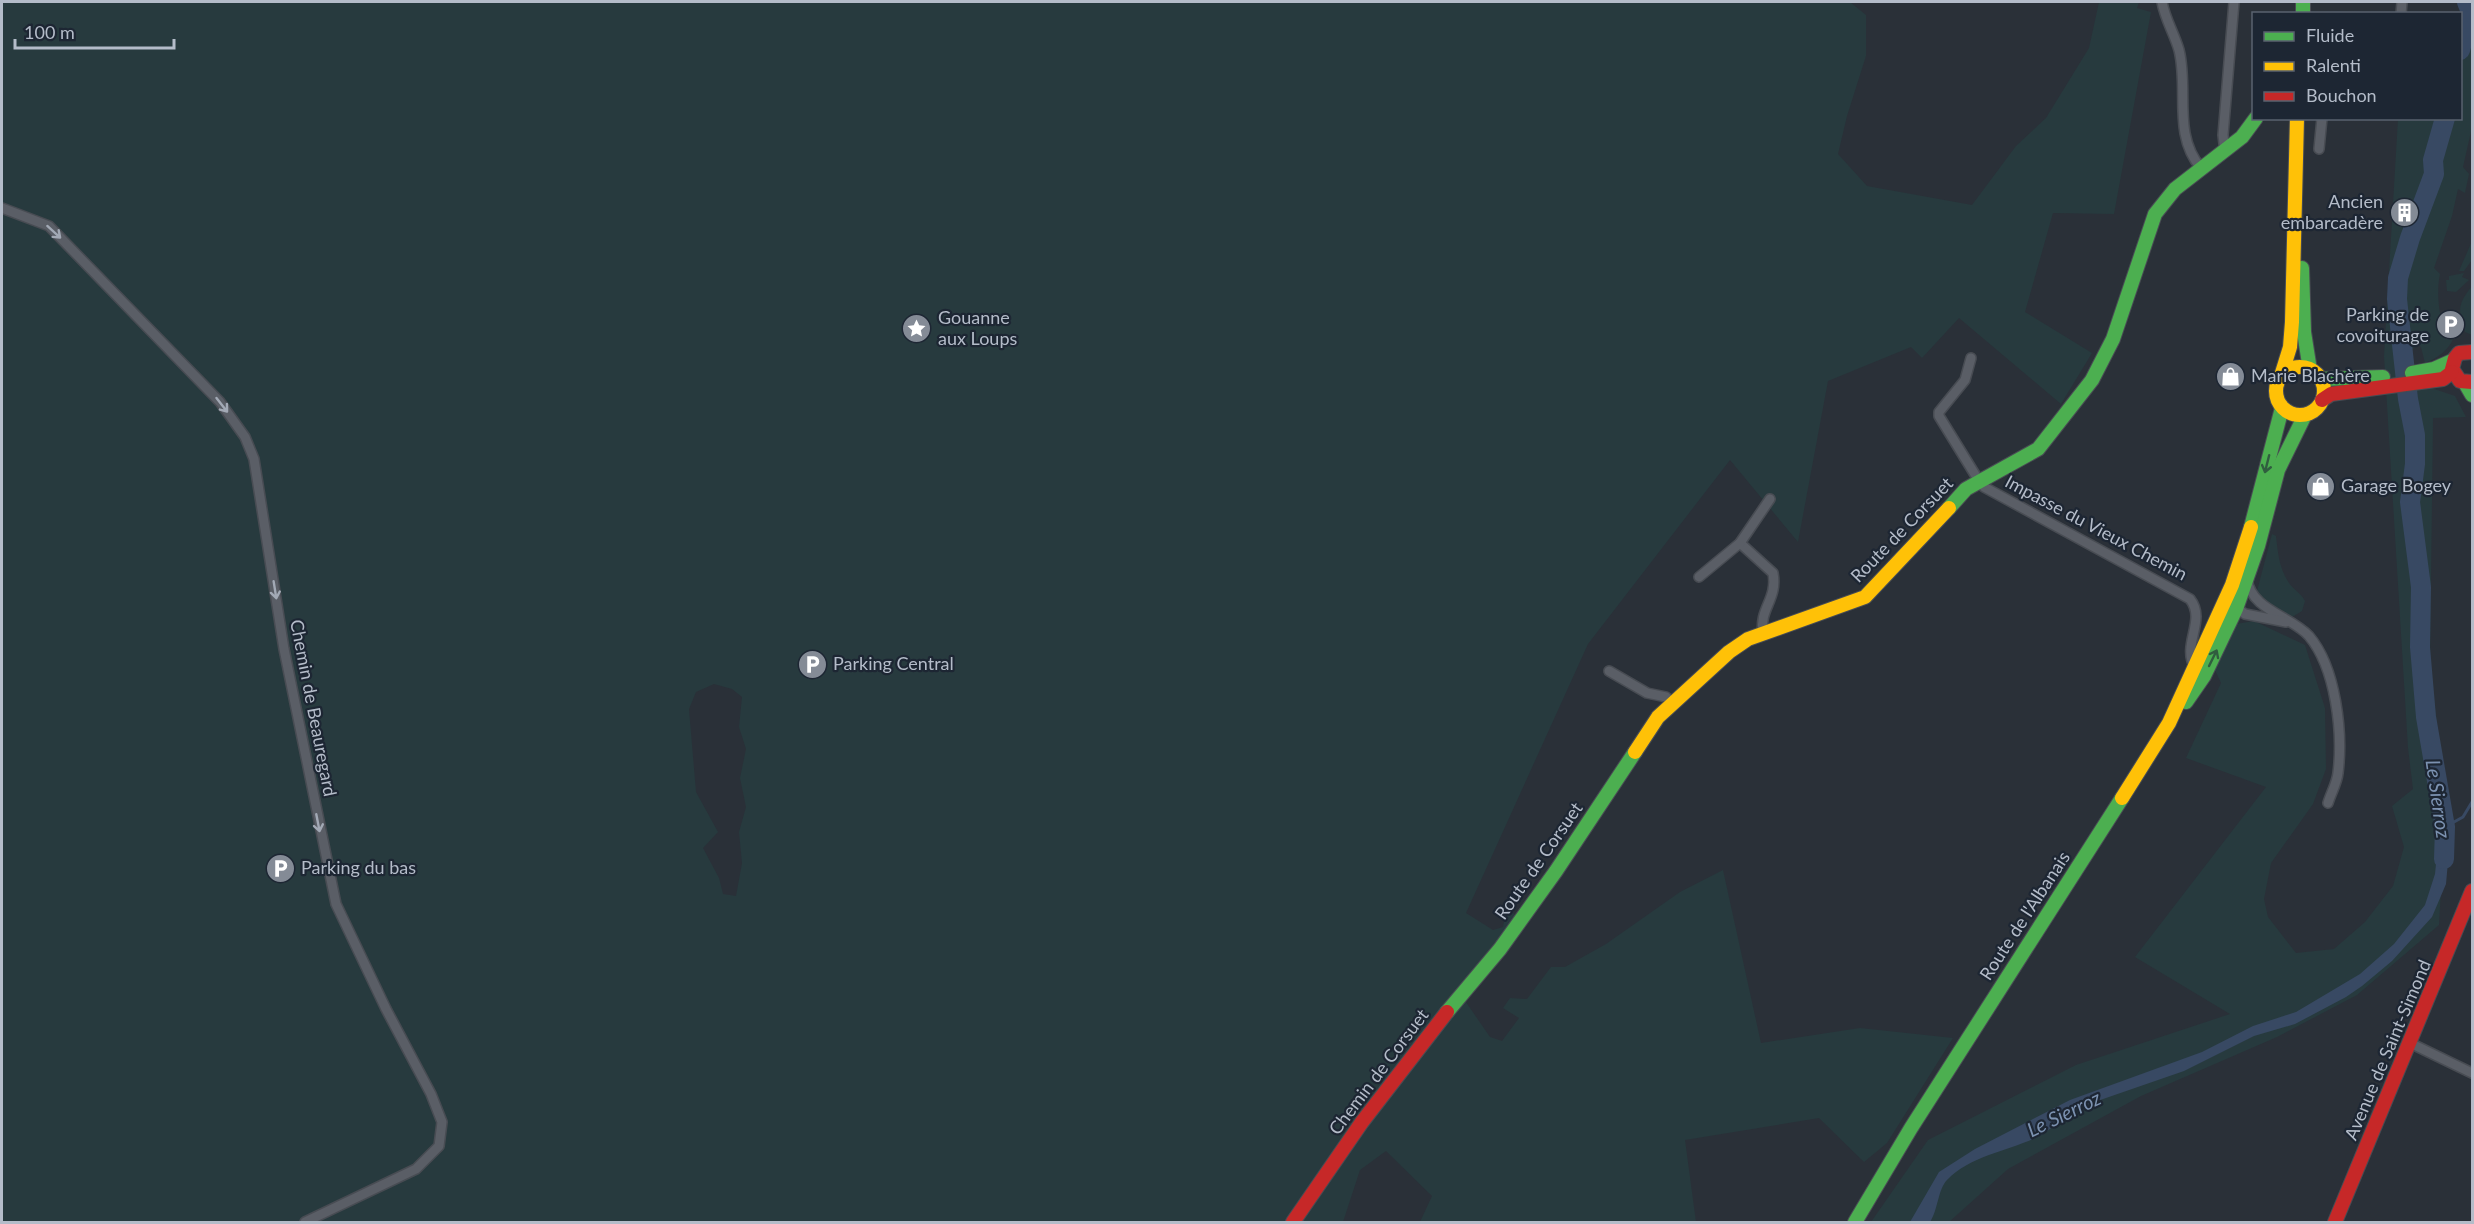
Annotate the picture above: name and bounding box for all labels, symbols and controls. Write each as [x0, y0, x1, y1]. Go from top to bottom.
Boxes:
scale bar [15, 12, 174, 50]
legend [2252, 12, 2462, 120]
text: 100 m [24, 21, 75, 43]
text: Fluide [2306, 24, 2354, 46]
text: Ralenti [2306, 54, 2361, 76]
text: Bouchon [2306, 84, 2377, 106]
place label: Ancien embarcadère [2281, 190, 2383, 233]
building icon: Ancien embarcadère [2388, 196, 2420, 228]
one-way arrow [46, 225, 61, 239]
place label: Parking de covoiturage [2336, 303, 2429, 346]
place label: Gouanne aux Loups [938, 306, 1017, 349]
parking icon: Parking de covoiturage [2434, 309, 2466, 341]
place icon: Gouanne aux Loups [901, 312, 933, 344]
shop icon: Marie Blachère [2214, 360, 2246, 392]
place label: Marie Blachère [2251, 364, 2370, 386]
one-way arrow [216, 397, 229, 413]
one-way arrow [2260, 454, 2272, 473]
street label: Impasse du Vieux Chemin [2002, 470, 2191, 584]
shop icon: Garage Bogey [2304, 470, 2336, 502]
street label: Route de Corsuet [1845, 472, 1957, 587]
place label: Garage Bogey [2341, 474, 2452, 496]
one-way arrow [269, 579, 280, 599]
street label: Chemin de Beauregard [286, 617, 342, 798]
parking icon: Parking Central [796, 648, 828, 680]
one-way arrow [2208, 649, 2220, 667]
place label: Parking Central [833, 652, 954, 674]
water label: Le Sierroz [2422, 758, 2456, 840]
street label: Route de Corsuet [1490, 797, 1587, 923]
one-way arrow [313, 812, 324, 832]
street label: Route de l'Albanais [1974, 847, 2074, 984]
parking icon: Parking du bas [264, 852, 296, 884]
place label: Parking du bas [301, 856, 416, 878]
street label: Avenue de Saint-Simond [2339, 956, 2435, 1143]
street label: Chemin de Corsuet [1324, 1004, 1433, 1139]
water label: Le Sierroz [2023, 1085, 2105, 1141]

